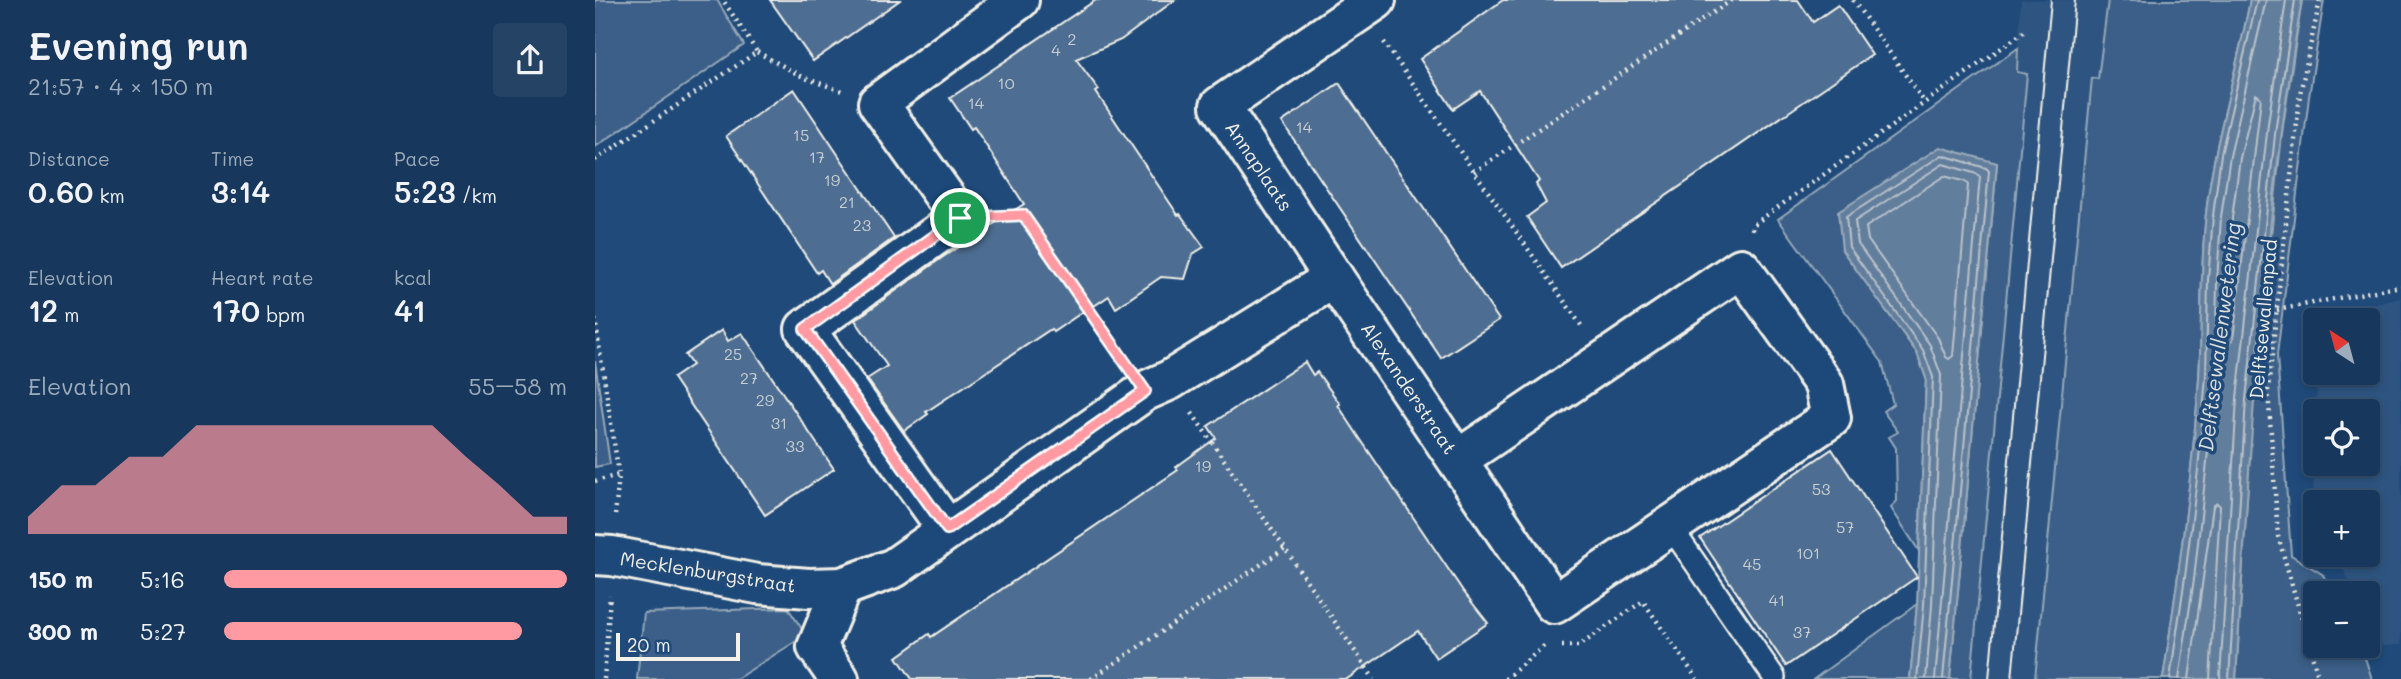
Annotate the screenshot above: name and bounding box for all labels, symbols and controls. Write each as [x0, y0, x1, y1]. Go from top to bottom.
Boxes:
text: Evening run [28, 20, 249, 70]
button: share [493, 23, 567, 97]
house number: 2 [1068, 28, 1076, 49]
house number: 4 [1051, 39, 1061, 60]
text: 21:57 · 4 × 150 m [28, 71, 213, 101]
house number: 10 [997, 72, 1015, 93]
house number: 14 [968, 92, 985, 113]
street label: Annaplaats [1220, 116, 1299, 216]
house number: 14 [1296, 116, 1313, 137]
house number: 15 [793, 124, 809, 145]
text: Distance [28, 146, 110, 171]
text: Time [211, 146, 254, 171]
text: Pace [394, 146, 440, 171]
house number: 17 [809, 146, 825, 167]
house number: 19 [824, 169, 840, 190]
text: 0.60 [28, 171, 93, 211]
text: 3:14 [211, 171, 270, 211]
text: 5:23 [394, 171, 456, 211]
text: km [93, 183, 125, 208]
text: /km [456, 183, 497, 208]
pin [930, 188, 990, 248]
house number: 21 [839, 191, 855, 212]
icon: arrive [941, 199, 979, 237]
house number: 23 [853, 214, 871, 235]
water label: Delftsewallenwetering [2191, 221, 2246, 453]
street label: Delftsewallenpad [2243, 238, 2282, 400]
text: Elevation [28, 265, 113, 290]
text: Heart rate [211, 265, 314, 290]
text: kcal [394, 265, 432, 290]
text: 12 [28, 290, 58, 330]
text: 170 [211, 290, 260, 330]
text: 41 [394, 290, 426, 330]
text: m [58, 302, 79, 327]
text: bpm [260, 302, 305, 327]
north arrow [2303, 308, 2380, 385]
map controls [2303, 308, 2380, 658]
street label: Alexanderstraat [1356, 317, 1463, 459]
house number: 25 [724, 343, 742, 364]
house number: 27 [740, 367, 758, 388]
text: Elevation [28, 371, 131, 401]
text: 55–58 m [468, 371, 567, 401]
house number: 29 [756, 389, 774, 410]
button: locate [2303, 399, 2380, 476]
house number: 31 [771, 412, 787, 433]
house number: 33 [786, 435, 804, 456]
house number: 19 [1195, 455, 1211, 476]
house number: 53 [1812, 478, 1830, 499]
button: + [2303, 490, 2380, 567]
house number: 57 [1836, 516, 1854, 537]
house number: 101 [1796, 542, 1820, 563]
street label: Mecklenburgstraat [618, 545, 798, 598]
house number: 45 [1743, 553, 1761, 574]
text: 150 m [28, 564, 93, 594]
text: 5:16 [140, 564, 185, 594]
button: − [2303, 581, 2380, 658]
house number: 41 [1769, 589, 1785, 610]
text: 300 m [28, 616, 98, 646]
text: 5:27 [140, 616, 186, 646]
house number: 37 [1793, 621, 1811, 642]
scale bar [616, 630, 740, 662]
text: 20 m [627, 632, 671, 657]

